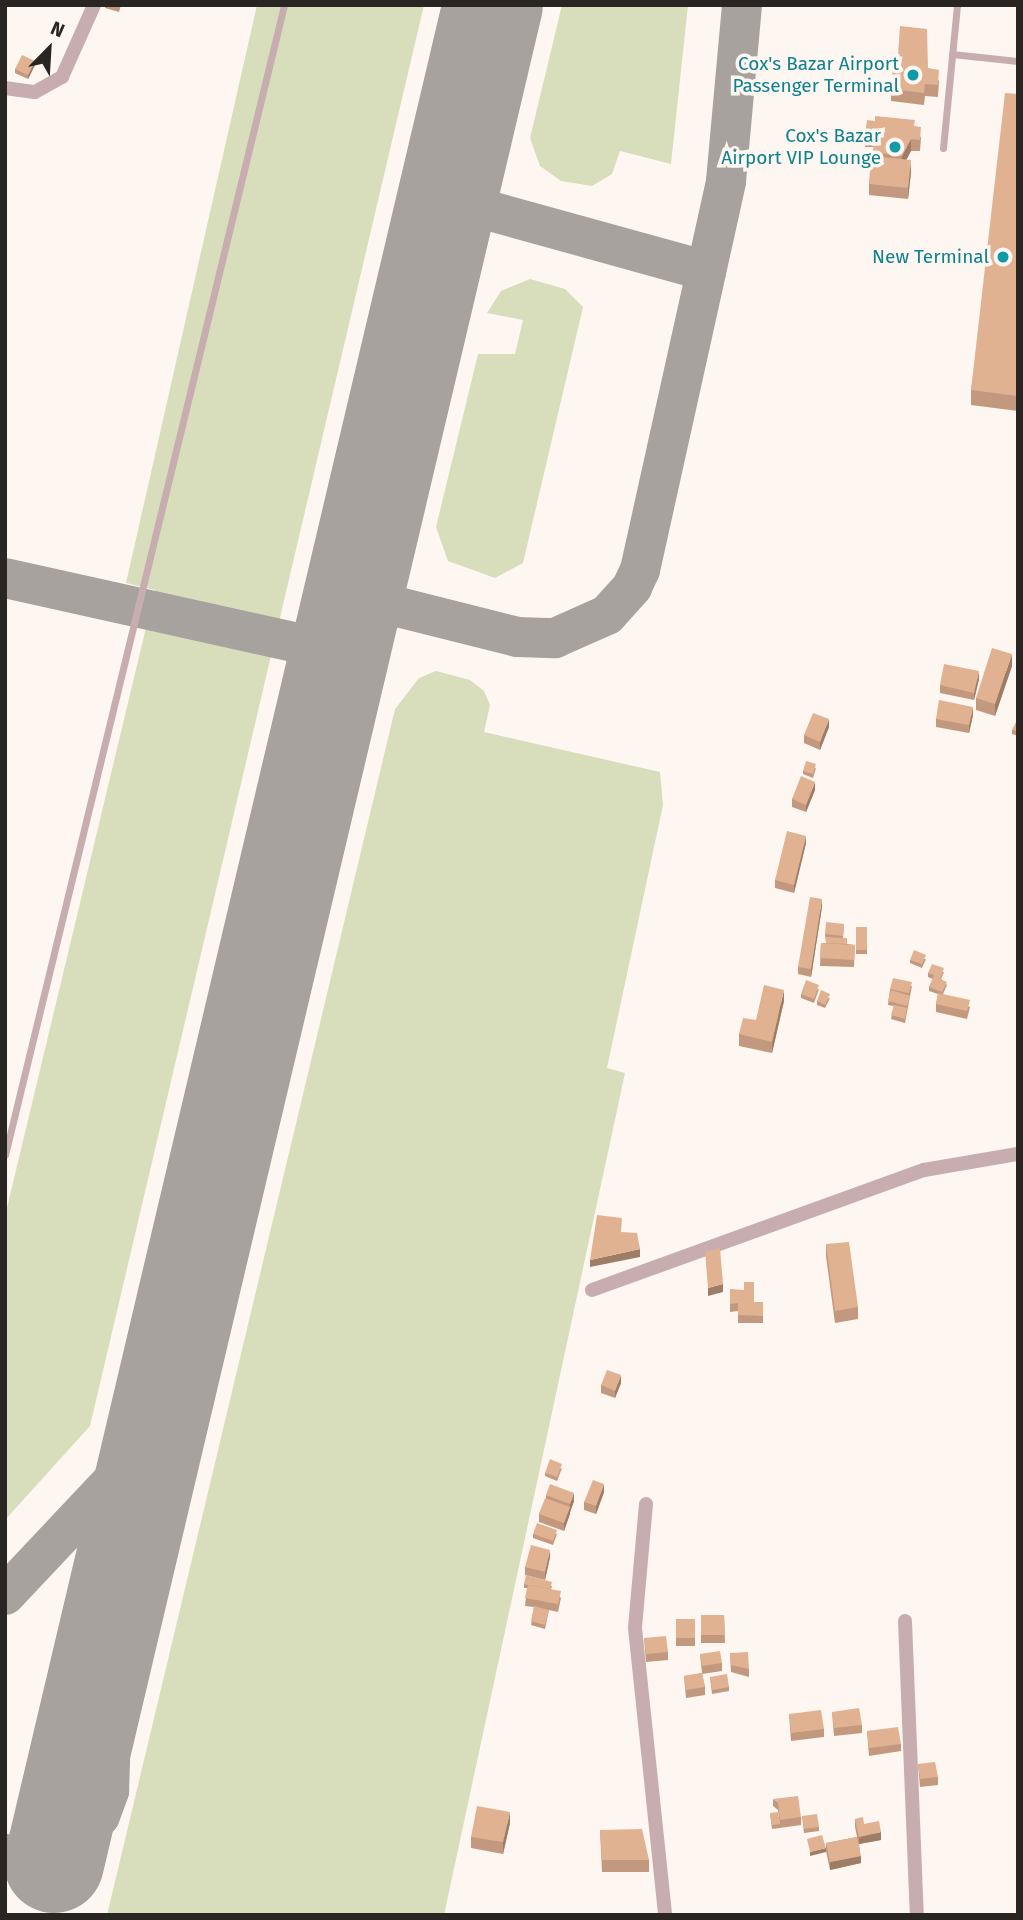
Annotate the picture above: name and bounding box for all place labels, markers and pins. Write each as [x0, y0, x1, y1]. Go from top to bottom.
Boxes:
place label: Cox's Bazar Airport Passenger Terminal [733, 53, 899, 97]
marker: Cox's Bazar Airport Passenger Terminal [905, 67, 921, 83]
place label: Cox's Bazar Airport VIP Lounge [721, 125, 881, 169]
marker: Cox's Bazar Airport VIP Lounge [887, 139, 903, 155]
place label: New Terminal [872, 246, 989, 268]
marker: New Terminal [995, 249, 1011, 265]

